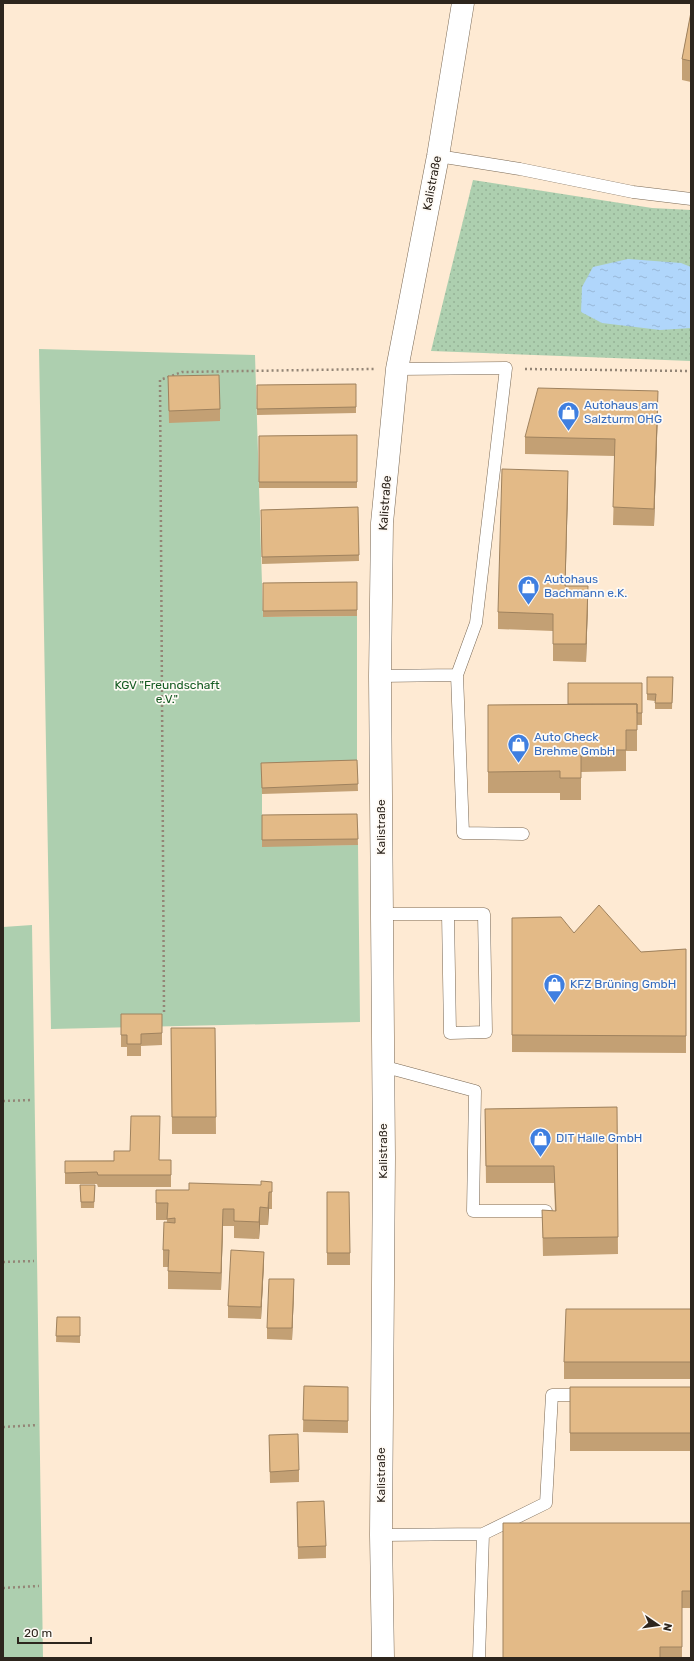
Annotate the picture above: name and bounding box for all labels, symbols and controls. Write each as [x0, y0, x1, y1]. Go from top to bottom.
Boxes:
street label: Kalistraße [420, 154, 444, 211]
place label: Autohaus am Salzturm OHG [584, 398, 662, 426]
shop icon: Autohaus am Salzturm OHG [555, 399, 581, 432]
street label: Kalistraße [376, 475, 394, 531]
place label: Autohaus Bachmann e.K. [544, 572, 627, 600]
shop icon: Autohaus Bachmann e.K. [515, 573, 541, 606]
park label: KGV "Freundschaft e.V." [114, 678, 220, 706]
place label: Auto Check Brehme GmbH [534, 730, 615, 758]
shop icon: Auto Check Brehme GmbH [505, 731, 531, 764]
street label: Kalistraße [374, 799, 388, 855]
shop icon: KFZ Brüning GmbH [541, 971, 567, 1004]
place label: KFZ Brüning GmbH [570, 977, 676, 991]
street label: Kalistraße [376, 1123, 390, 1179]
shop icon: DIT Halle GmbH [527, 1125, 553, 1158]
place label: DIT Halle GmbH [556, 1131, 642, 1145]
street label: Kalistraße [374, 1447, 388, 1503]
north arrow [638, 1605, 678, 1645]
scale bar [18, 1619, 91, 1645]
text: N [660, 1622, 674, 1633]
text: 20 m [24, 1626, 52, 1640]

